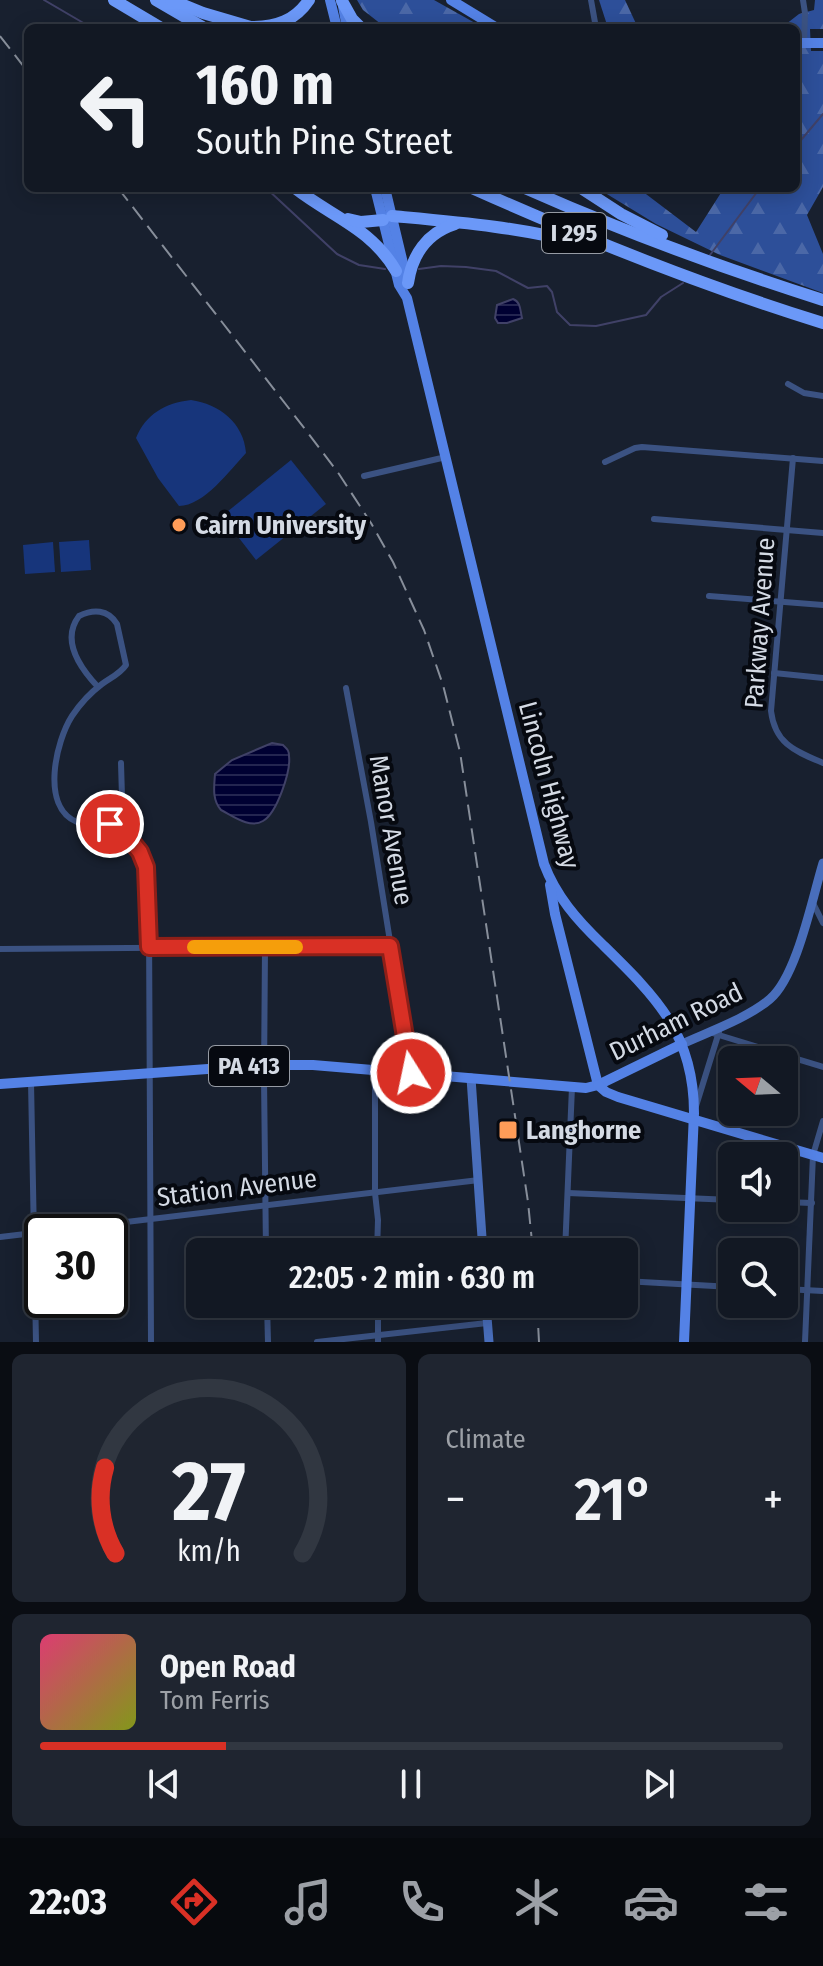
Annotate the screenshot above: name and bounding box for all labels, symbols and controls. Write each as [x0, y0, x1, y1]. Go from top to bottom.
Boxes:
text: 160 m [196, 52, 334, 119]
icon: left [64, 56, 168, 160]
text: South Pine Street [196, 120, 452, 164]
road number: I 295 [542, 213, 606, 253]
place label: Cairn University [195, 510, 367, 541]
marker: Cairn University [170, 516, 188, 534]
street label: Parkway Avenue [739, 537, 781, 709]
street label: Lincoln Highway [512, 698, 586, 872]
street label: Manor Avenue [363, 753, 419, 907]
pin [76, 790, 144, 858]
icon: arrive [88, 802, 132, 846]
street label: Durham Road [604, 976, 748, 1068]
position arrow [369, 1031, 453, 1115]
road number: PA 413 [209, 1046, 289, 1086]
north arrow [718, 1046, 798, 1126]
map controls [718, 1046, 798, 1318]
place label: Langhorne [526, 1115, 641, 1146]
marker: Langhorne [497, 1119, 519, 1141]
button: sound [718, 1142, 798, 1222]
street label: Station Avenue [155, 1163, 319, 1213]
speed limit sign: 30 [24, 1214, 128, 1318]
button: search [718, 1238, 798, 1318]
text: 22:05 · 2 min · 630 m [289, 1260, 535, 1296]
text: Climate [446, 1424, 526, 1455]
text: 27 [171, 1442, 246, 1542]
text: 21° [574, 1464, 654, 1536]
text: − [446, 1473, 465, 1526]
text: + [763, 1473, 783, 1526]
text: km/h [177, 1534, 241, 1569]
text: Open Road [160, 1649, 296, 1685]
text: Tom Ferris [160, 1685, 270, 1716]
icon: previous [142, 1762, 186, 1806]
icon: pause [389, 1762, 433, 1806]
icon: next [637, 1762, 681, 1806]
icon: directions [166, 1874, 222, 1930]
icon: music [280, 1874, 336, 1930]
icon: phone [394, 1874, 450, 1930]
icon: climate [509, 1874, 565, 1930]
icon: car [623, 1874, 679, 1930]
icon: filters [738, 1874, 794, 1930]
text: 22:03 [29, 1880, 107, 1924]

